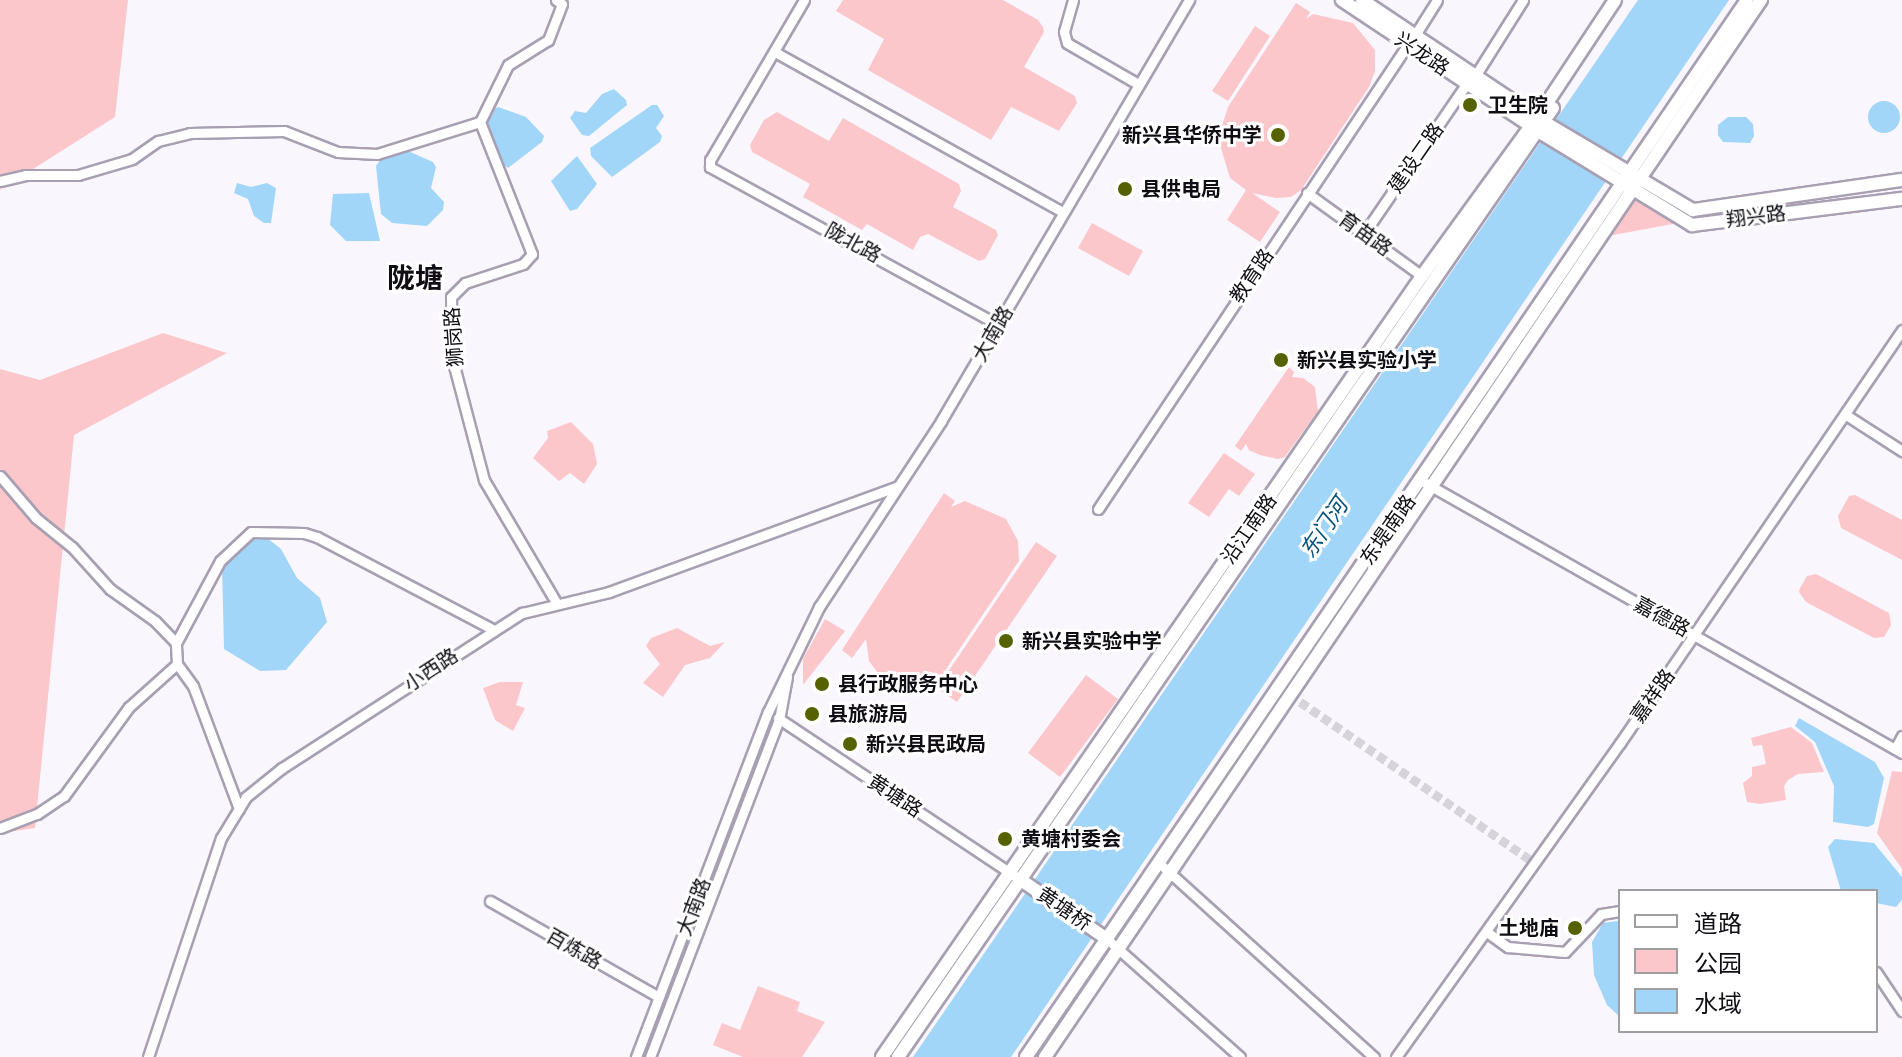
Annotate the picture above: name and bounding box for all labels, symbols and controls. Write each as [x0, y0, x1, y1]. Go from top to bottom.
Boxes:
street label: 兴龙路 [1390, 27, 1454, 81]
place label: 卫生院 [1488, 93, 1548, 117]
marker: 卫生院 [1459, 94, 1481, 116]
street label: 建设二路 [1383, 118, 1449, 198]
place label: 新兴县华侨中学 [1122, 123, 1262, 147]
marker: 新兴县华侨中学 [1269, 126, 1287, 144]
place label: 县供电局 [1141, 177, 1221, 201]
marker: 县供电局 [1116, 180, 1134, 198]
street label: 翔兴路 [1725, 201, 1787, 233]
street label: 育苗路 [1334, 207, 1396, 261]
street label: 陇北路 [821, 218, 885, 268]
street label: 教育路 [1225, 244, 1279, 308]
district label: 陇塘 [387, 261, 443, 295]
street label: 大南路 [968, 302, 1018, 366]
street label: 狮岗路 [440, 306, 468, 368]
place label: 新兴县实验小学 [1297, 348, 1437, 372]
marker: 新兴县实验小学 [1272, 351, 1290, 369]
street label: 沿江南路 [1216, 489, 1282, 569]
street label: 东堤南路 [1355, 490, 1421, 570]
water label: 东门河 [1295, 493, 1353, 563]
street label: 嘉德路 [1630, 592, 1694, 642]
place label: 新兴县实验中学 [1022, 629, 1162, 653]
marker: 新兴县实验中学 [997, 632, 1015, 650]
street label: 小西路 [399, 644, 463, 696]
street label: 嘉祥路 [1626, 665, 1680, 727]
place label: 县行政服务中心 [838, 672, 978, 696]
marker: 县行政服务中心 [813, 675, 831, 693]
place label: 县旅游局 [828, 702, 908, 726]
marker: 县旅游局 [803, 705, 821, 723]
place label: 新兴县民政局 [866, 732, 986, 756]
marker: 新兴县民政局 [841, 735, 859, 753]
street label: 黄塘路 [863, 770, 927, 822]
place label: 黄塘村委会 [1021, 827, 1121, 851]
marker: 黄塘村委会 [996, 830, 1014, 848]
street label: 大南路 [672, 875, 716, 939]
street label: 黄塘桥 [1032, 882, 1096, 936]
legend [1618, 889, 1878, 1033]
text: 道路 [1694, 908, 1742, 939]
place label: 土地庙 [1499, 916, 1559, 940]
marker: 土地庙 [1566, 919, 1584, 937]
street label: 百炼路 [542, 924, 606, 974]
text: 公园 [1694, 948, 1742, 979]
text: 水域 [1694, 988, 1742, 1019]

